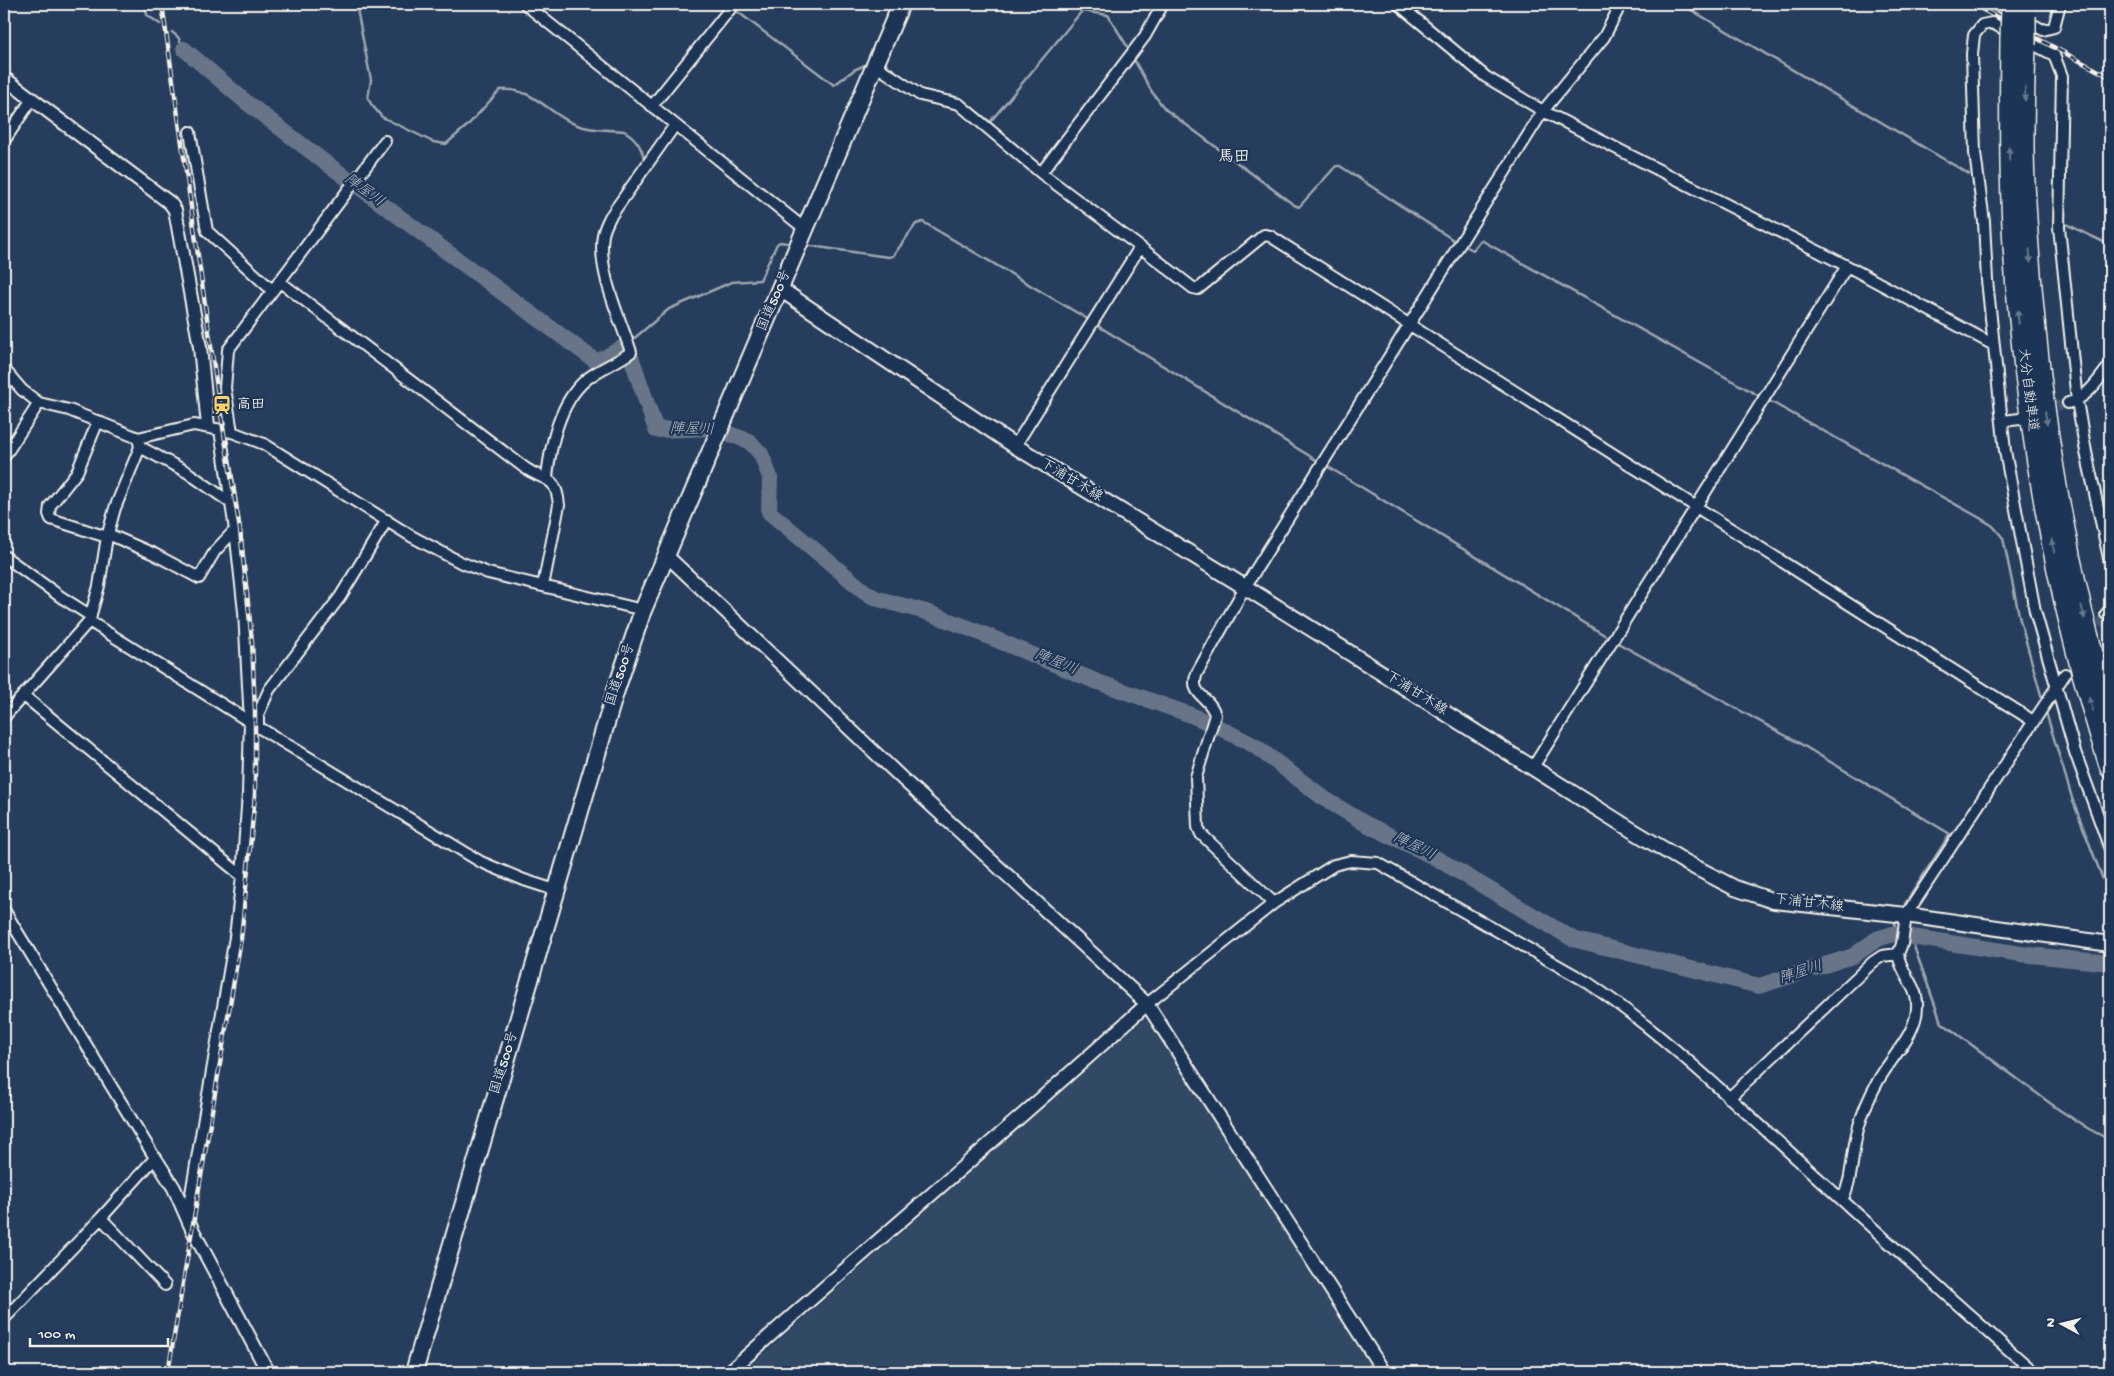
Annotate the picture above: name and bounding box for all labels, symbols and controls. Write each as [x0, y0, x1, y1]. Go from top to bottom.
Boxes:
one-way arrow [2021, 86, 2029, 102]
one-way arrow [2005, 146, 2013, 162]
district label: 馬田 [1218, 148, 1250, 168]
water label: 陣屋川 [341, 170, 388, 212]
one-way arrow [2026, 249, 2034, 265]
street label: 国道500号 [754, 268, 796, 334]
one-way arrow [2014, 308, 2022, 324]
street label: 大分自動車道 [2013, 347, 2041, 433]
station icon: 高田 [211, 394, 233, 416]
place label: 高田 [237, 397, 265, 414]
one-way arrow [2043, 410, 2051, 426]
water label: 陣屋川 [669, 420, 715, 439]
street label: 下浦甘木線 [1037, 456, 1105, 506]
one-way arrow [2048, 538, 2056, 554]
one-way arrow [2079, 604, 2087, 619]
street label: 国道500号 [603, 641, 639, 709]
water label: 陣屋川 [1032, 645, 1081, 680]
street label: 下浦甘木線 [1382, 668, 1450, 720]
one-way arrow [2087, 697, 2095, 712]
water label: 陣屋川 [1390, 828, 1439, 865]
street label: 下浦甘木線 [1773, 891, 1845, 917]
water label: 陣屋川 [1777, 957, 1825, 989]
street label: 国道500号 [487, 1029, 523, 1097]
north arrow [2036, 1298, 2086, 1348]
scale bar [30, 1316, 168, 1348]
text: N [2043, 1317, 2061, 1328]
text: 100 m [37, 1326, 76, 1344]

